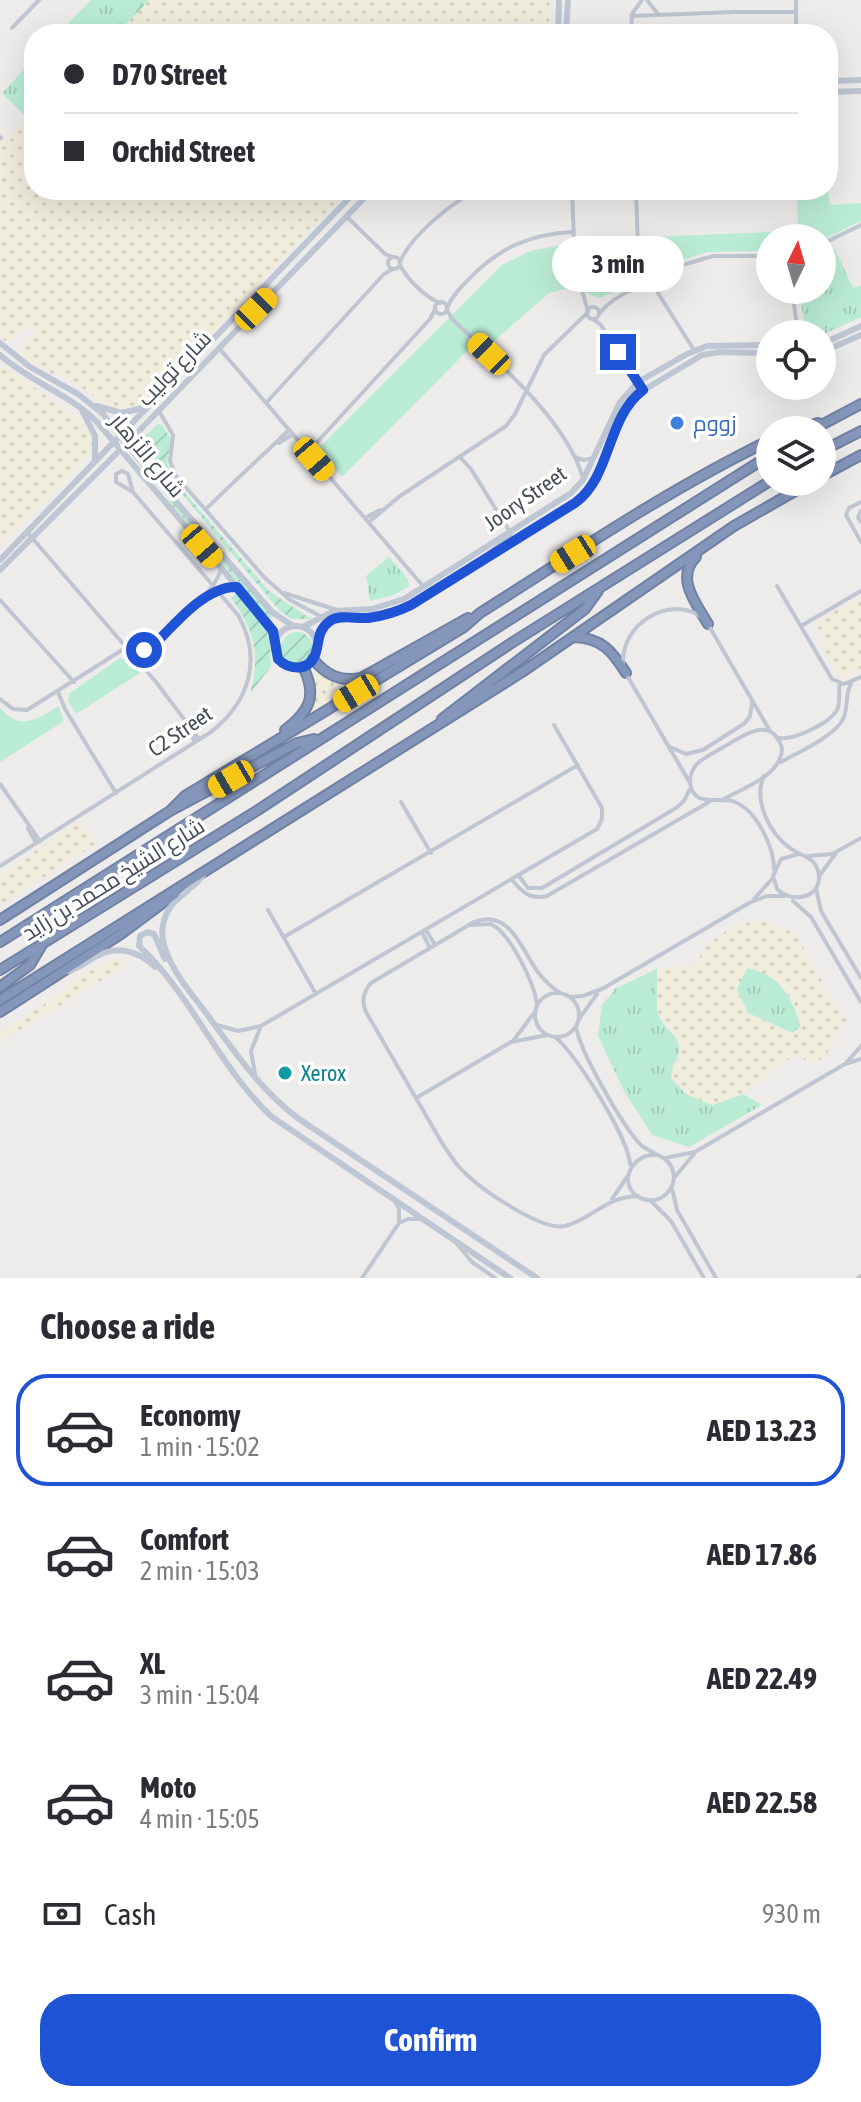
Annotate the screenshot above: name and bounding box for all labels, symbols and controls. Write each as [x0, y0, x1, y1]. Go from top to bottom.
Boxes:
text: D70 Street [112, 57, 227, 91]
text: Orchid Street [112, 134, 255, 168]
north arrow [756, 224, 836, 304]
map controls [756, 224, 836, 496]
callout: 3 min [552, 236, 684, 292]
text: 3 min [591, 249, 645, 279]
car [231, 284, 281, 334]
button: locate [756, 320, 836, 400]
street label: شارع توليب [132, 325, 218, 412]
car [463, 329, 515, 379]
route end [600, 334, 636, 370]
street label: شارع الأزهار [103, 406, 191, 503]
place label: زووم [693, 410, 737, 439]
marker: زووم [668, 414, 686, 432]
button: layers [756, 416, 836, 496]
car [289, 433, 339, 485]
street label: Joory Street [479, 460, 571, 536]
car [177, 520, 227, 572]
car [546, 531, 600, 577]
route start [126, 632, 162, 668]
car [329, 670, 383, 716]
street label: C2 Street [143, 700, 217, 762]
car [204, 757, 258, 801]
street label: شارع الشيخ محمد بن زايد [17, 812, 210, 947]
place label: Xerox [301, 1060, 346, 1086]
marker: Xerox [276, 1064, 294, 1082]
text: Choose a ride [40, 1305, 215, 1347]
icon: car [44, 1394, 116, 1466]
text: Economy [140, 1398, 241, 1432]
text: AED 13.23 [707, 1413, 817, 1447]
text: 1 min · 15:02 [140, 1432, 260, 1462]
icon: car [44, 1518, 116, 1590]
text: Comfort [140, 1522, 229, 1556]
text: AED 17.86 [707, 1537, 817, 1571]
text: 2 min · 15:03 [140, 1556, 260, 1586]
icon: car [44, 1642, 116, 1714]
text: XL [140, 1646, 165, 1680]
text: AED 22.49 [707, 1661, 817, 1695]
text: 3 min · 15:04 [140, 1680, 260, 1710]
icon: car [44, 1766, 116, 1838]
text: Moto [140, 1770, 197, 1804]
text: AED 22.58 [707, 1785, 817, 1819]
text: 4 min · 15:05 [140, 1804, 260, 1834]
icon: cash [40, 1892, 84, 1936]
text: Cash [104, 1897, 157, 1931]
text: 930 m [762, 1899, 821, 1929]
button: Confirm [40, 1994, 821, 2086]

